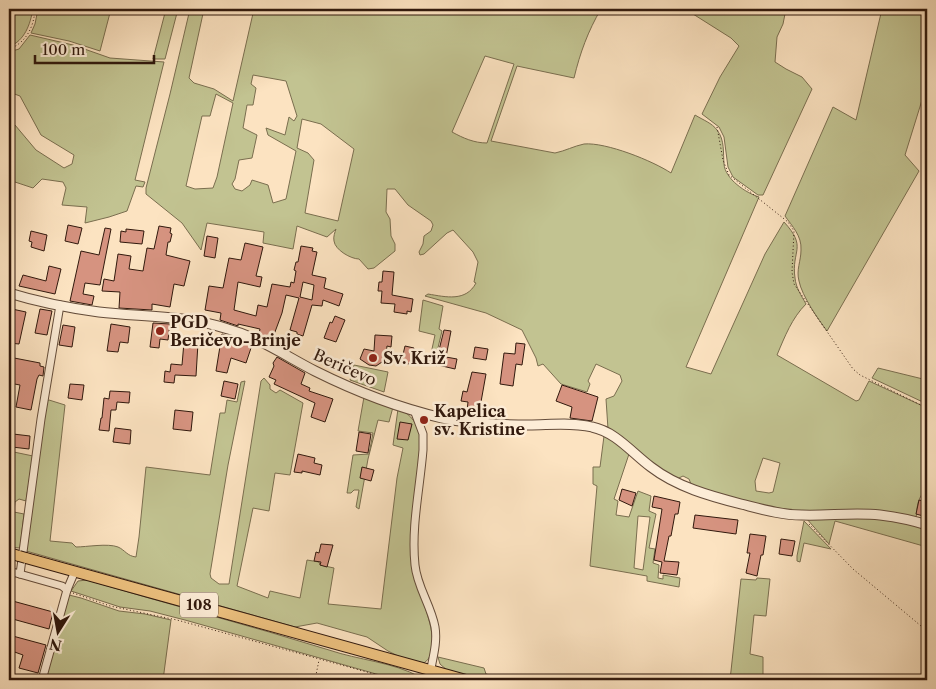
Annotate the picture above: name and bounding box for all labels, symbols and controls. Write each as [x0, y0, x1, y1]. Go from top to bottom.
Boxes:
scale bar [35, 32, 154, 64]
text: 100 m [42, 40, 85, 59]
place label: PGD Beričevo-Brinje [170, 312, 301, 350]
marker: PGD Beričevo-Brinje [154, 325, 166, 337]
street label: Beričevo [310, 344, 380, 390]
place label: Sv. Križ [383, 348, 446, 368]
marker: Sv. Križ [367, 352, 379, 364]
place label: Kapelica sv. Kristine [434, 401, 525, 439]
marker: Kapelica sv. Kristine [418, 414, 430, 426]
road number: 108 [180, 592, 218, 618]
north arrow [32, 606, 82, 656]
text: N [48, 635, 63, 655]

